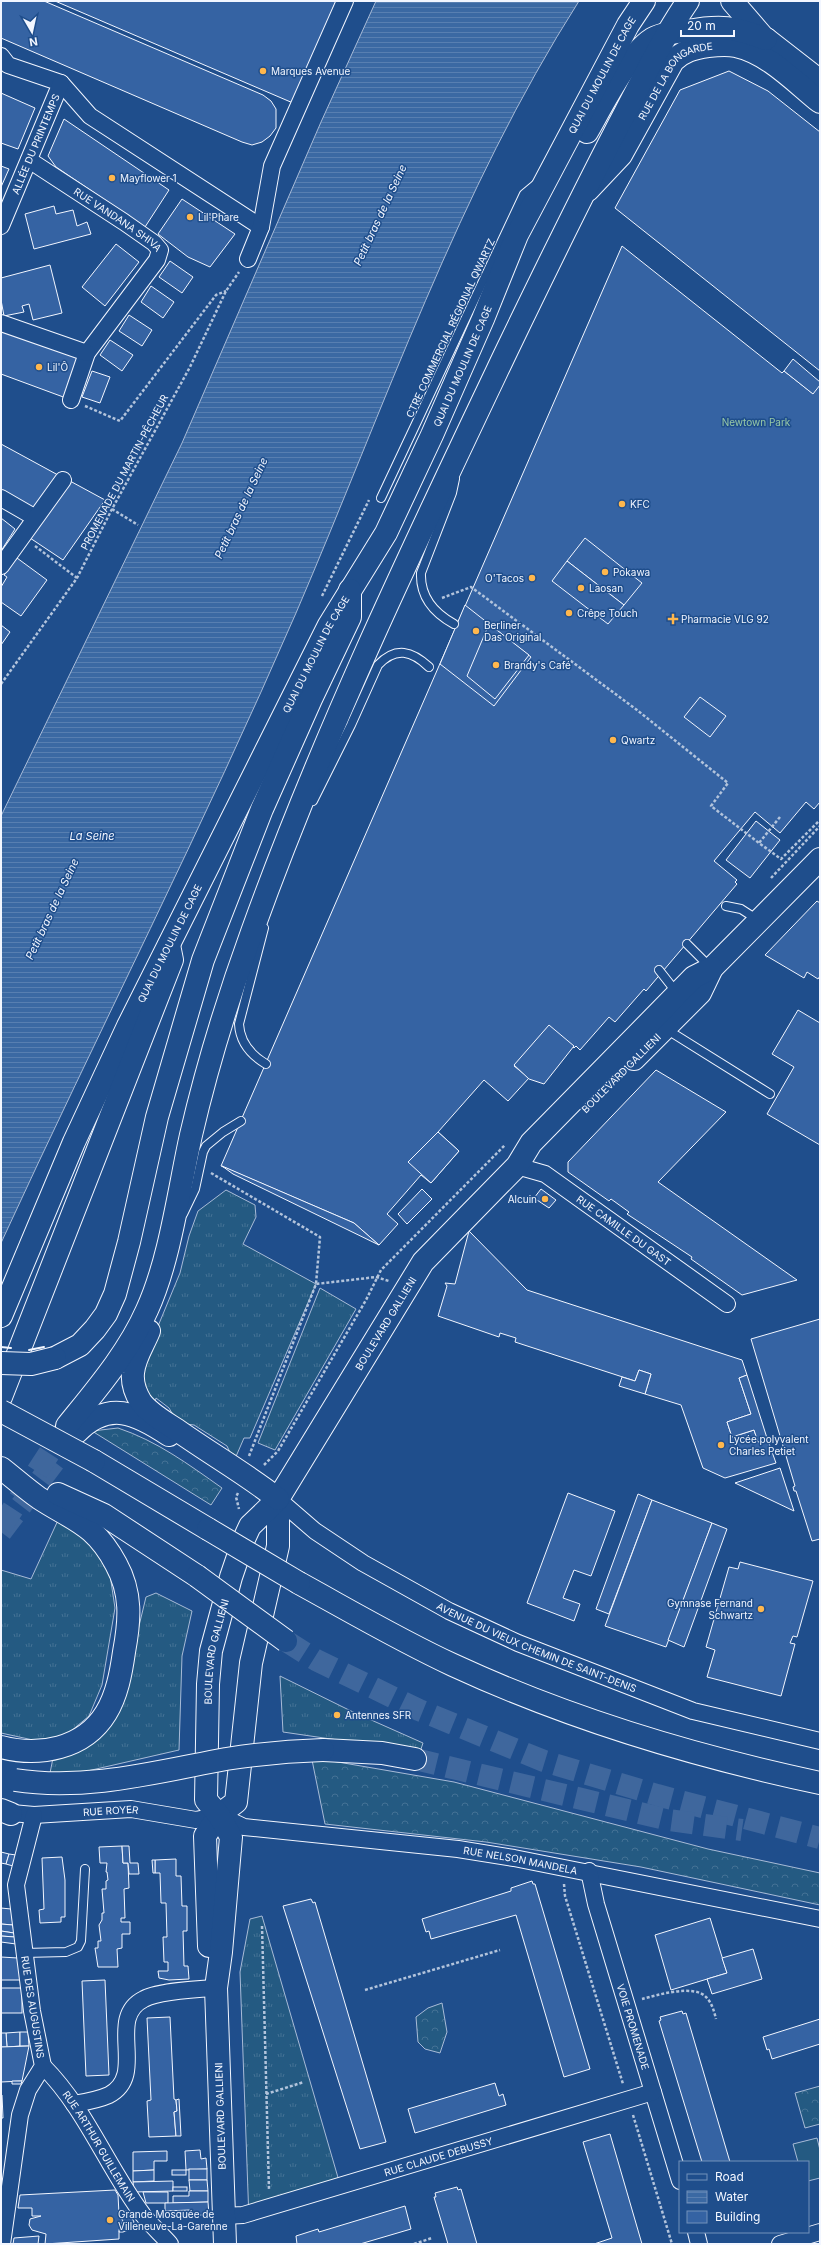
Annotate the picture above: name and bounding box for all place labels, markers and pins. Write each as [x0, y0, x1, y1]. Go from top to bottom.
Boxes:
place label: Marques Avenue [271, 65, 351, 77]
marker: Marques Avenue [258, 66, 268, 76]
place label: Mayflower 1 [120, 172, 177, 184]
marker: Mayflower 1 [107, 173, 117, 183]
place label: Lil'Phare [198, 211, 239, 223]
marker: Lil'Phare [185, 212, 195, 222]
place label: Lil'Ô [47, 361, 68, 373]
marker: Lil'Ô [34, 362, 44, 372]
place label: KFC [630, 498, 650, 510]
marker: KFC [617, 499, 627, 509]
place label: Pokawa [613, 566, 650, 578]
marker: Pokawa [600, 567, 610, 577]
place label: O'Tacos [485, 572, 524, 584]
marker: O'Tacos [527, 573, 537, 583]
place label: Laosan [589, 582, 623, 594]
marker: Laosan [576, 583, 586, 593]
place label: Crêpe Touch [577, 607, 638, 619]
marker: Crêpe Touch [564, 608, 574, 618]
place label: Pharmacie VLG 92 [681, 613, 769, 625]
marker: Pharmacie VLG 92 [668, 614, 678, 624]
place label: Berliner Das Original [484, 619, 541, 643]
marker: Berliner Das Original [471, 626, 481, 636]
place label: Brandy's Café [504, 659, 571, 671]
marker: Brandy's Café [491, 660, 501, 670]
place label: Qwartz [621, 734, 655, 746]
marker: Qwartz [608, 735, 618, 745]
place label: Alcuin [508, 1193, 537, 1205]
marker: Alcuin [540, 1194, 550, 1204]
place label: Lycée polyvalent Charles Petiet [729, 1433, 809, 1457]
marker: Lycée polyvalent Charles Petiet [716, 1440, 726, 1450]
place label: Gymnase Fernand Schwartz [667, 1597, 753, 1621]
marker: Gymnase Fernand Schwartz [756, 1604, 766, 1614]
place label: Antennes SFR [345, 1709, 412, 1721]
marker: Antennes SFR [332, 1710, 342, 1720]
place label: Grande Mosquée de Villeneuve-La-Garenne [118, 2208, 228, 2232]
marker: Grande Mosquée de Villeneuve-La-Garenne [105, 2215, 115, 2225]

